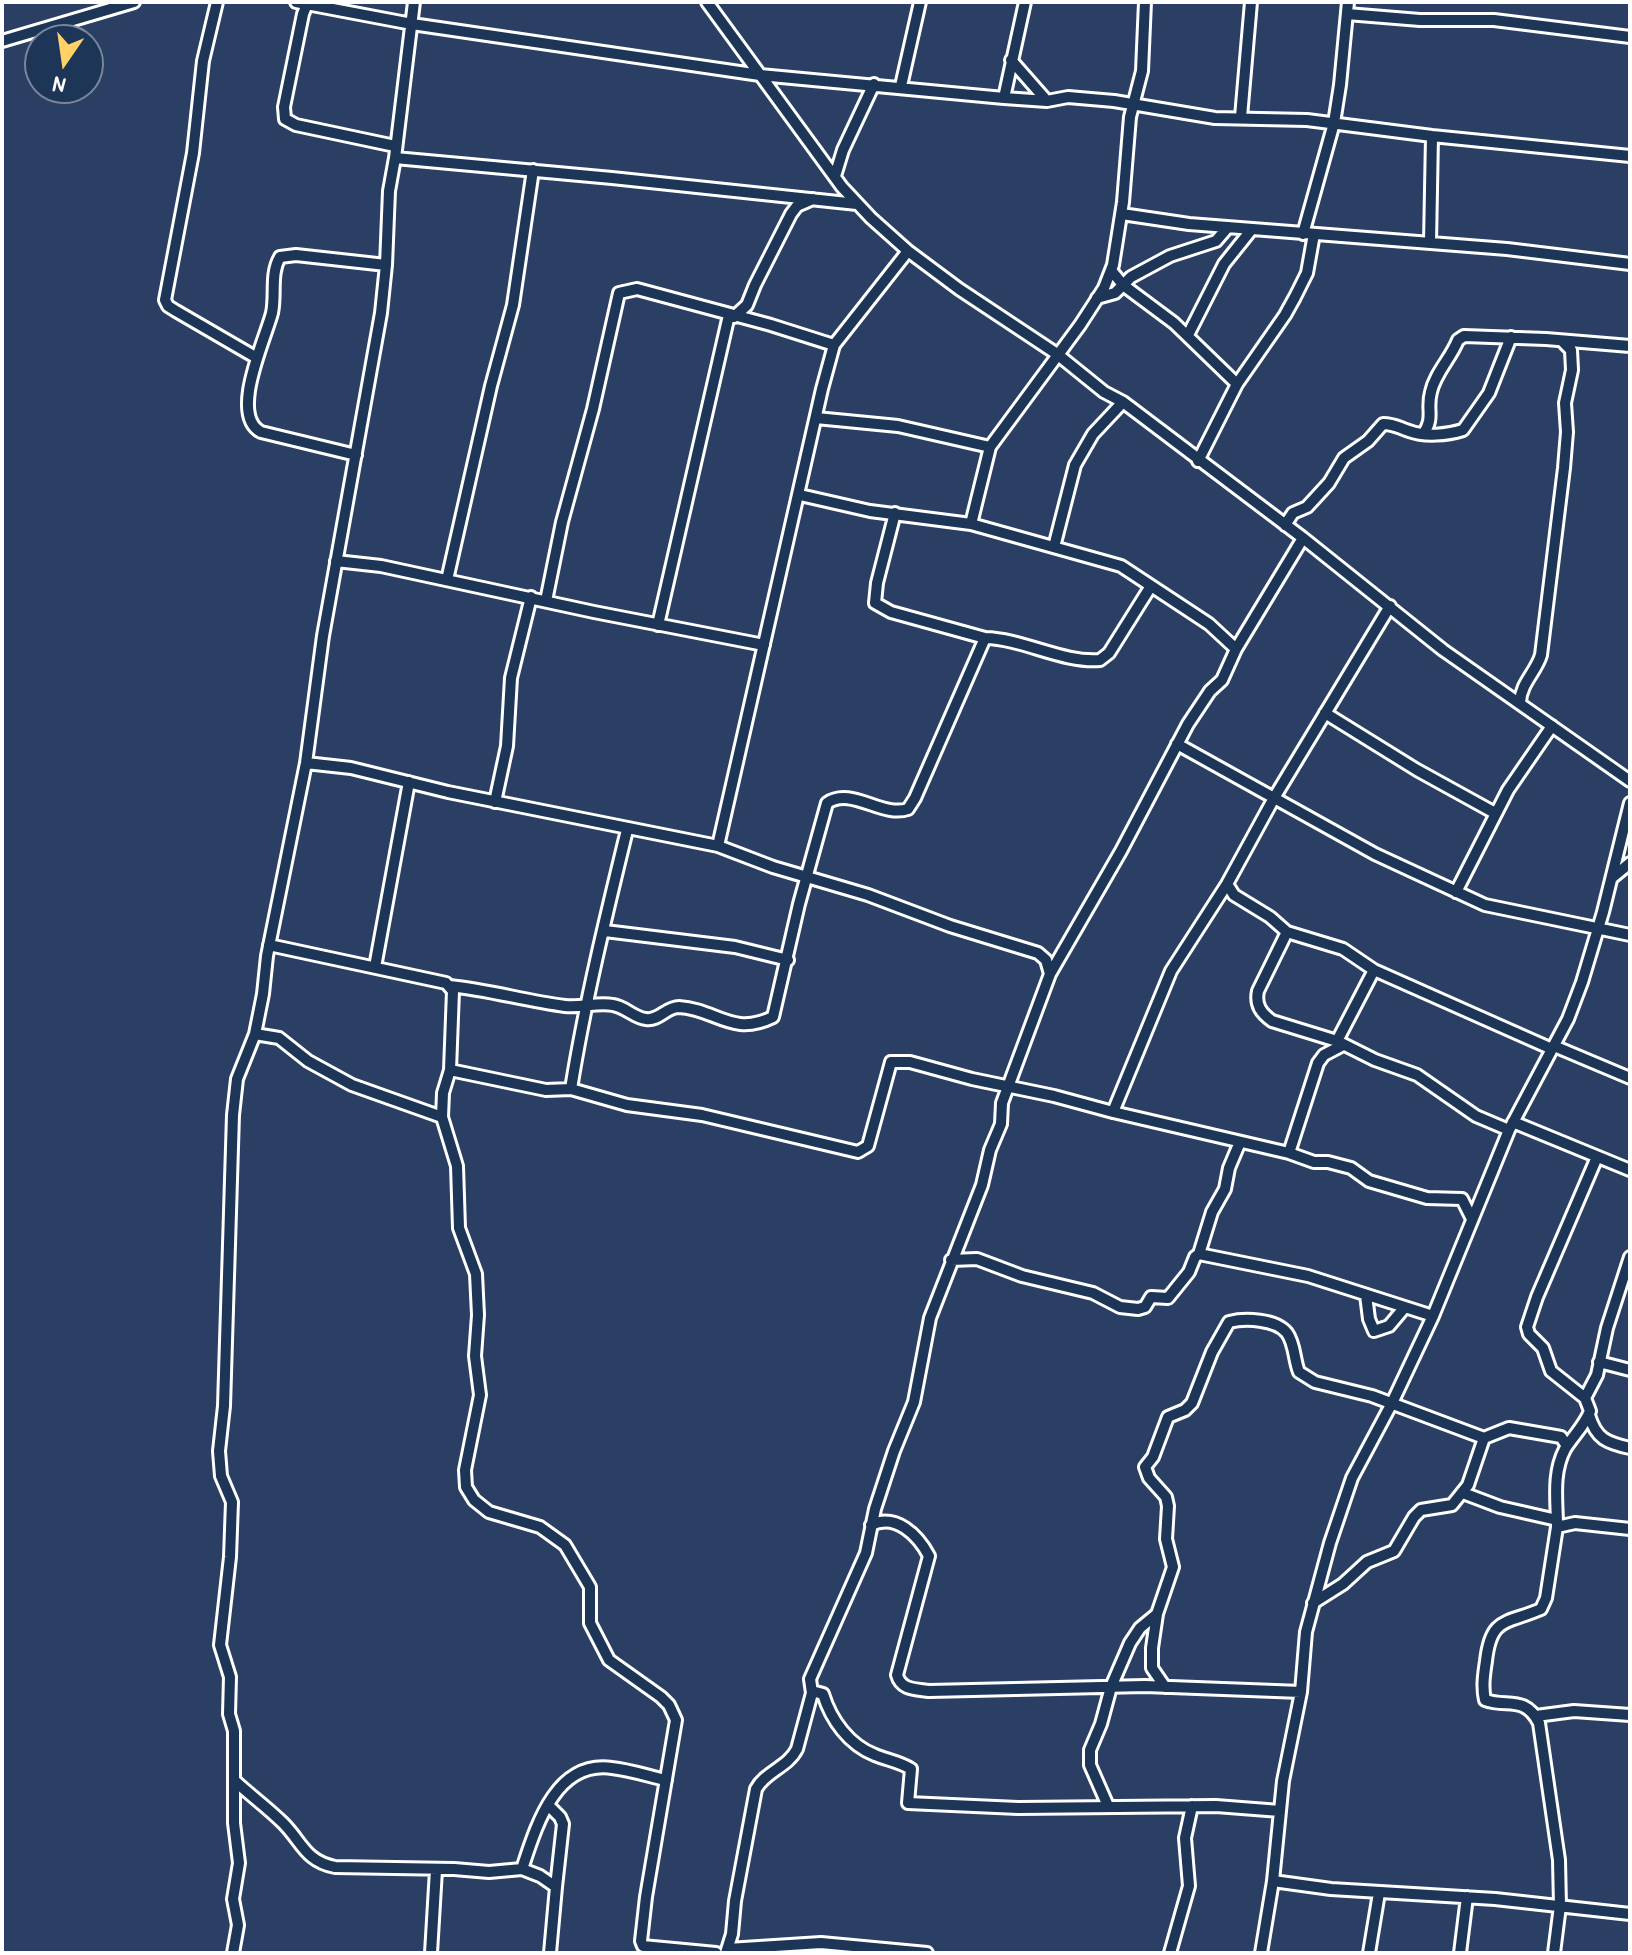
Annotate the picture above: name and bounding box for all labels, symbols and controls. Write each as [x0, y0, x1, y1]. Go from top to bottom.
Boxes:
north arrow [24, 24, 104, 104]
text: N [50, 70, 68, 101]

